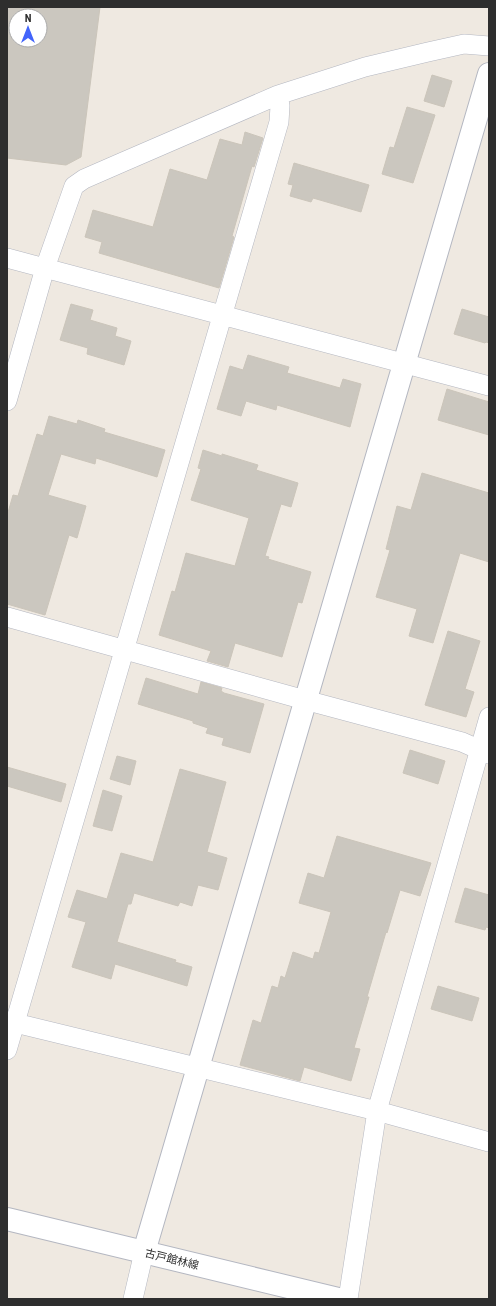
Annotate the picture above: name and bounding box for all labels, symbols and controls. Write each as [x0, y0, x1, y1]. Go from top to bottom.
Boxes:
north arrow [8, 8, 48, 48]
text: N [25, 12, 32, 25]
street label: 古戸館林線 [144, 1247, 200, 1272]

